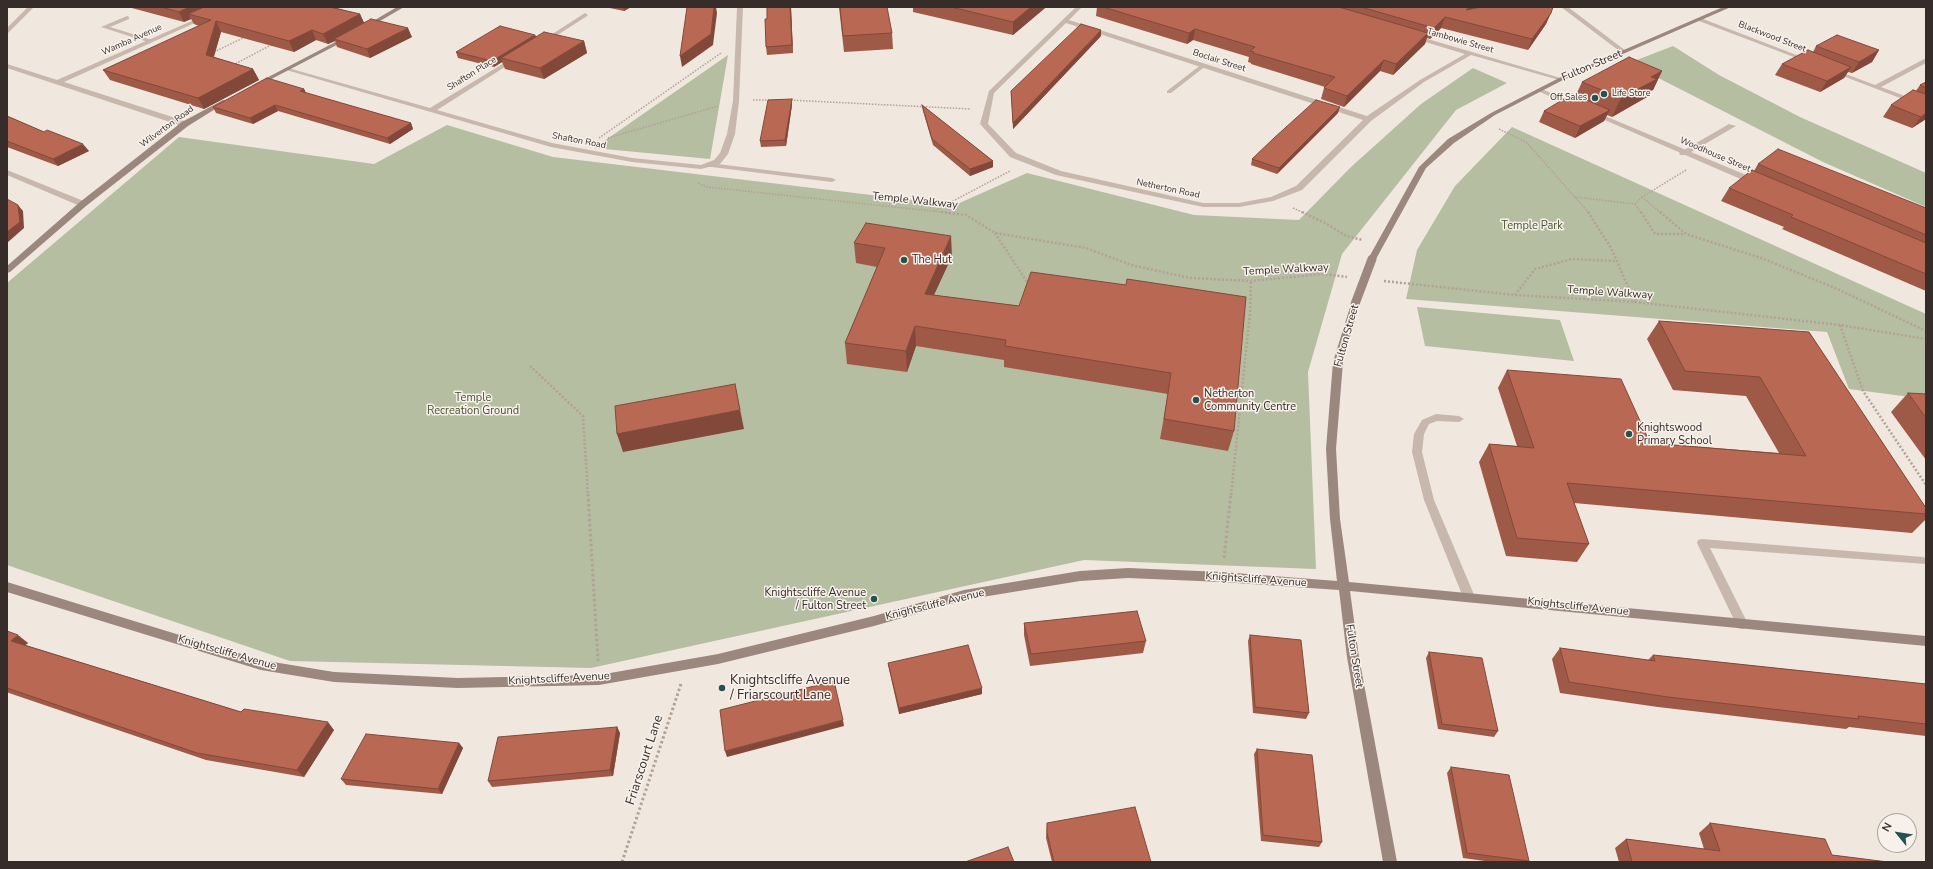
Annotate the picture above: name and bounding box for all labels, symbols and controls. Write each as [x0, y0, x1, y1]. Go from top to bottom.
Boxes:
street label: Blackwood Street [1737, 19, 1807, 55]
street label: Wamba Avenue [100, 22, 164, 58]
street label: Tambowie Street [1425, 26, 1495, 56]
street label: Boclair Street [1191, 47, 1247, 75]
street label: Fulton Street [1560, 47, 1624, 85]
street label: Shafton Place [446, 55, 498, 93]
marker: Life Store [1599, 89, 1609, 99]
place label: Life Store [1612, 89, 1651, 99]
place label: Off Sales [1550, 93, 1587, 103]
marker: Off Sales [1590, 93, 1600, 103]
street label: Wilverton Road [138, 104, 196, 150]
street label: Shafton Road [551, 130, 607, 152]
street label: Woodhouse Street [1678, 135, 1752, 175]
street label: Netherton Road [1135, 177, 1201, 201]
street label: Temple Walkway [872, 190, 958, 212]
park label: Temple Park [1501, 219, 1563, 233]
place label: The Hut [912, 253, 952, 267]
marker: The Hut [899, 255, 909, 265]
street label: Temple Walkway [1243, 261, 1329, 279]
street label: Temple Walkway [1567, 283, 1653, 303]
street label: Fulton Street [1332, 303, 1362, 369]
place label: Netherton Community Centre [1204, 387, 1296, 413]
park label: Temple Recreation Ground [427, 391, 519, 417]
marker: Netherton Community Centre [1191, 395, 1201, 405]
place label: Knightswood Primary School [1637, 421, 1712, 447]
marker: Knightswood Primary School [1624, 429, 1634, 439]
street label: Knightscliffe Avenue [1205, 570, 1307, 590]
place label: Knightscliffe Avenue / Fulton Street [764, 586, 866, 612]
street label: Knightscliffe Avenue [884, 586, 986, 624]
marker: Knightscliffe Avenue / Fulton Street [869, 594, 879, 604]
street label: Knightscliffe Avenue [1527, 595, 1629, 619]
street label: Fulton Street [1342, 623, 1366, 689]
street label: Knightscliffe Avenue [176, 633, 278, 673]
street label: Knightscliffe Avenue [508, 670, 610, 688]
place label: Knightscliffe Avenue / Friarscourt Lane [730, 673, 850, 704]
marker: Knightscliffe Avenue / Friarscourt Lane [717, 683, 727, 693]
street label: Friarscourt Lane [623, 713, 667, 807]
north arrow [1877, 813, 1917, 853]
text: N [1878, 820, 1896, 835]

